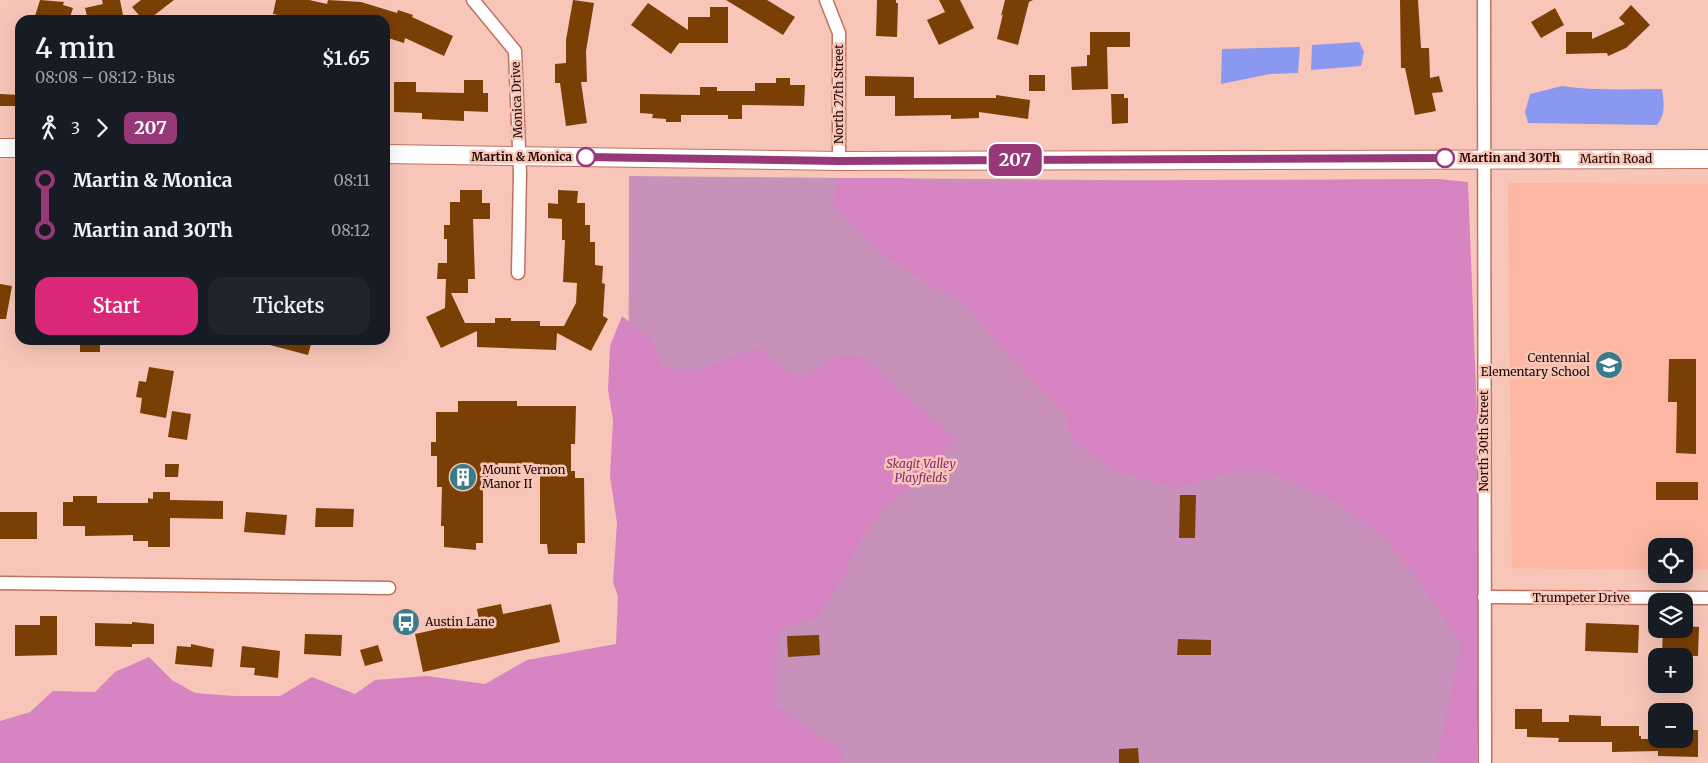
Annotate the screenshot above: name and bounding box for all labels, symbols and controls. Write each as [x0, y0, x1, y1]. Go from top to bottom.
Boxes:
text: 4 min [35, 30, 115, 66]
street label: North 27th Street [831, 44, 846, 144]
text: $1.65 [322, 46, 370, 70]
street label: Monica Drive [508, 61, 525, 139]
text: 08:08 – 08:12 · Bus [35, 67, 175, 87]
icon: walk [35, 114, 63, 142]
icon: forward [88, 114, 116, 142]
text: 207 [134, 116, 167, 139]
text: 3 [71, 118, 80, 138]
line badge: 207 [986, 144, 1044, 176]
marker: Martin & Monica [576, 147, 596, 167]
text: 207 [999, 148, 1031, 171]
marker: Martin and 30Th [1435, 148, 1455, 168]
place label: Martin & Monica [471, 149, 572, 164]
place label: Martin and 30Th [1459, 150, 1560, 165]
street label: Martin Road [1580, 151, 1652, 166]
text: Martin & Monica [73, 168, 232, 192]
text: 08:11 [333, 170, 370, 190]
text: Martin and 30Th [73, 218, 233, 242]
text: 08:12 [331, 220, 370, 240]
button: Start [35, 277, 198, 335]
button: Tickets [208, 277, 370, 335]
place label: Centennial Elementary School [1481, 350, 1590, 379]
school or university icon: Centennial Elementary School [1594, 350, 1624, 380]
street label: North 30th Street [1476, 390, 1491, 492]
park label: Skagit Valley Playfields [886, 456, 956, 485]
building icon: Mount Vernon Manor II [448, 462, 478, 492]
place label: Mount Vernon Manor II [482, 462, 565, 491]
map controls [1648, 538, 1693, 748]
button: locate [1648, 538, 1693, 583]
street label: Trumpeter Drive [1533, 590, 1629, 605]
button: layers [1648, 593, 1693, 638]
bus stop icon: Austin Lane [391, 607, 421, 637]
place label: Austin Lane [424, 614, 495, 629]
button: + [1648, 648, 1693, 693]
button: − [1648, 703, 1693, 748]

